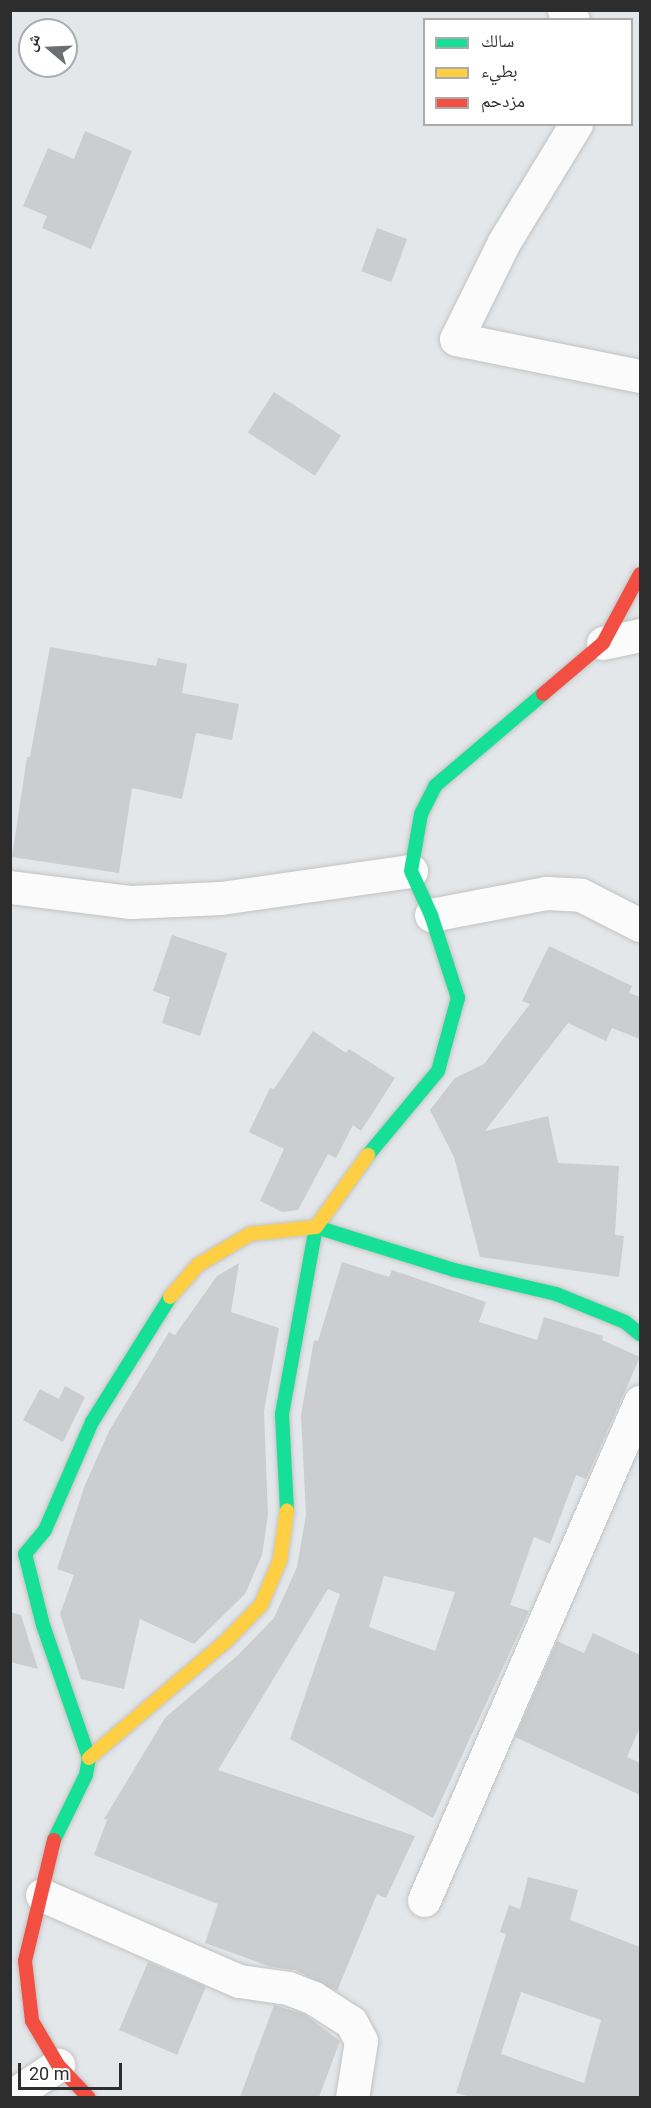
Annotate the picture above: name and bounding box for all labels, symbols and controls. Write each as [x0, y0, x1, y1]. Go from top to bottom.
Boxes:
north arrow [18, 18, 78, 78]
legend [423, 18, 633, 126]
text: سالك [481, 30, 514, 51]
text: ش [21, 32, 44, 54]
text: بطيء [481, 60, 518, 81]
text: مزدحم [481, 90, 525, 111]
scale bar [21, 2051, 124, 2089]
text: 20 m [29, 2063, 69, 2084]

